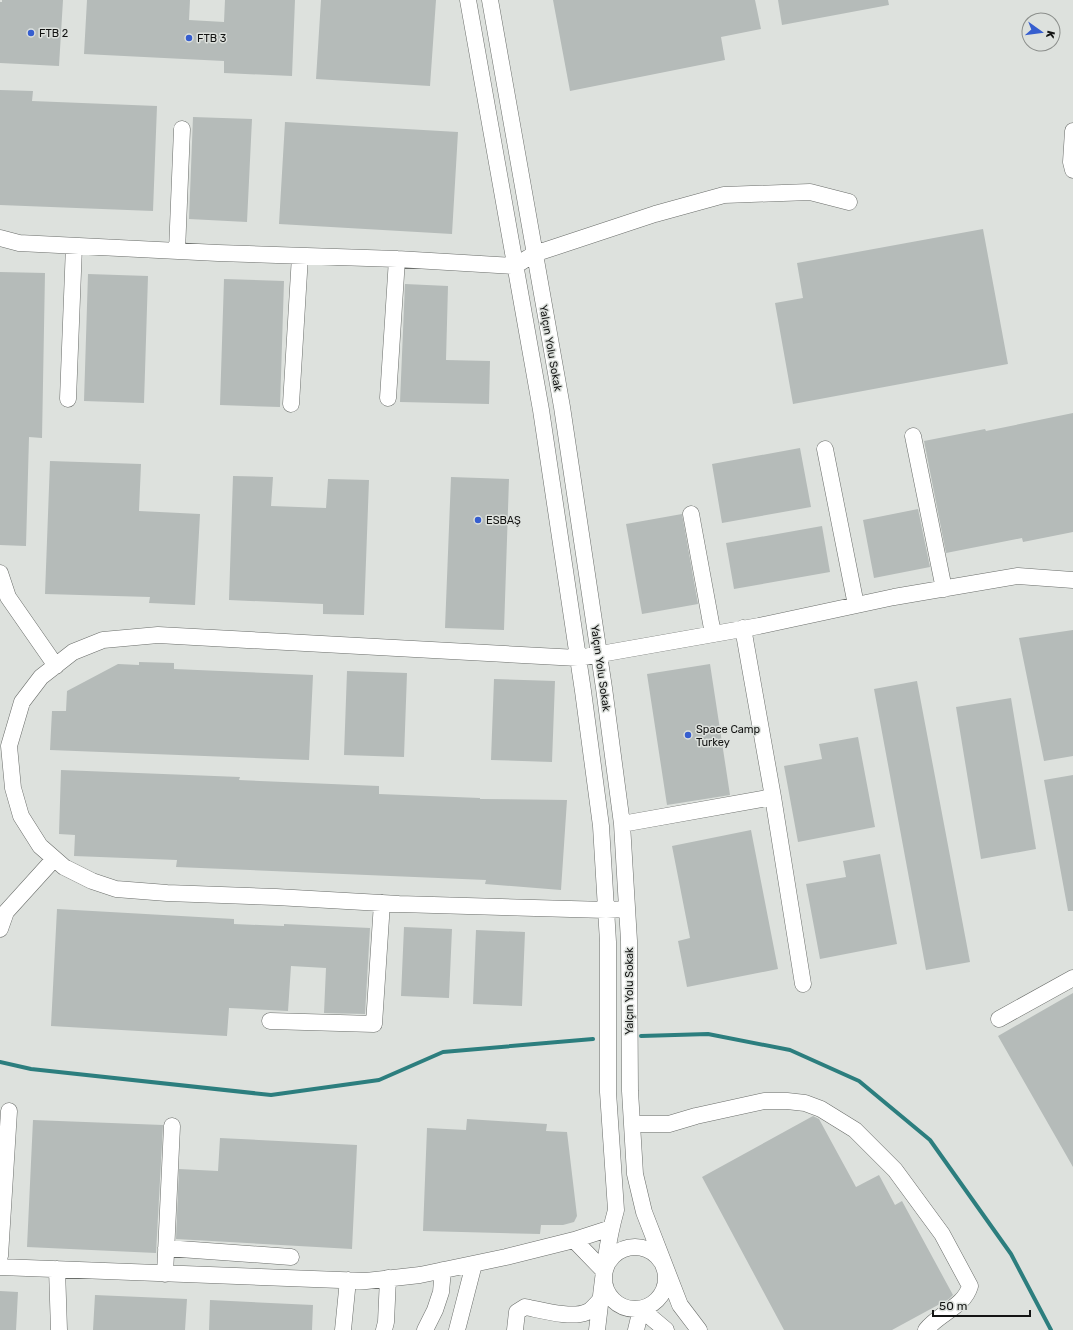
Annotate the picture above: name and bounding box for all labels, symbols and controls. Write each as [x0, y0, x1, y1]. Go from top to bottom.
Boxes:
north arrow [1021, 12, 1061, 52]
place label: FTB 2 [39, 27, 68, 40]
marker: FTB 2 [26, 28, 36, 38]
text: K [1043, 29, 1057, 40]
place label: FTB 3 [197, 32, 227, 45]
marker: FTB 3 [184, 33, 194, 43]
street label: Yalçın Yolu Sokak [537, 304, 565, 393]
place label: ESBAŞ [486, 514, 521, 527]
marker: ESBAŞ [473, 515, 483, 525]
street label: Yalçın Yolu Sokak [588, 624, 613, 713]
place label: Space Camp Turkey [696, 723, 760, 749]
marker: Space Camp Turkey [683, 730, 693, 740]
street label: Yalçın Yolu Sokak [623, 947, 636, 1035]
scale bar [933, 1292, 1030, 1318]
text: 50 m [939, 1299, 967, 1313]

